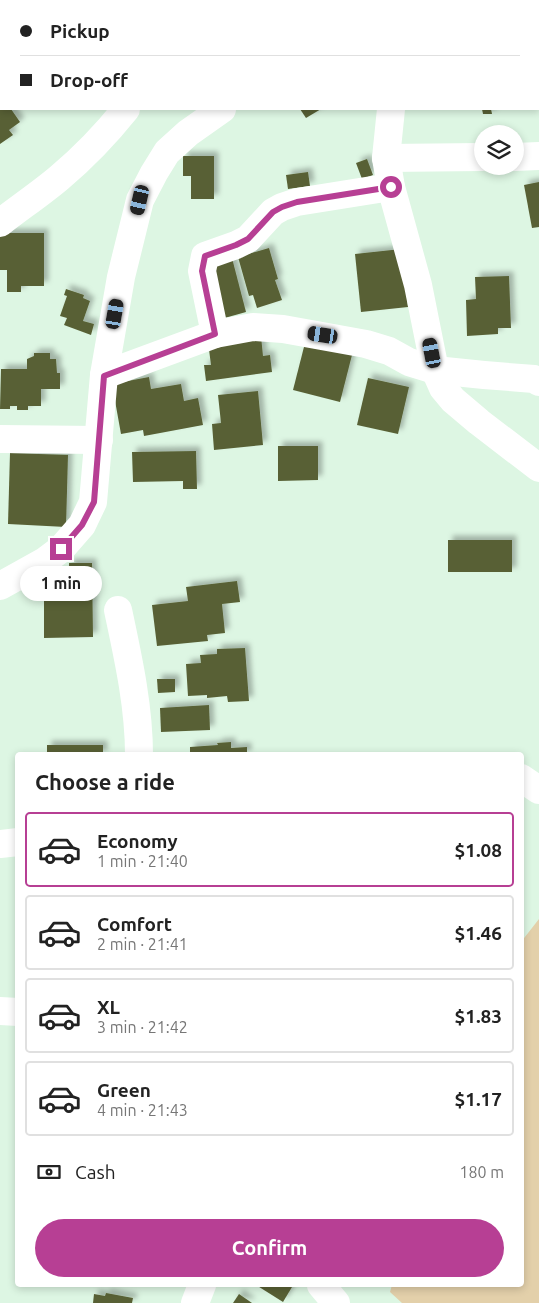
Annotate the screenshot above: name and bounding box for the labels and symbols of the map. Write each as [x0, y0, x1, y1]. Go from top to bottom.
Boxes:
route start [380, 176, 402, 198]
car [129, 184, 150, 216]
car [105, 298, 124, 330]
car [307, 325, 338, 345]
car [421, 337, 442, 369]
route end [50, 538, 72, 560]
callout: 1 min [20, 566, 102, 602]

